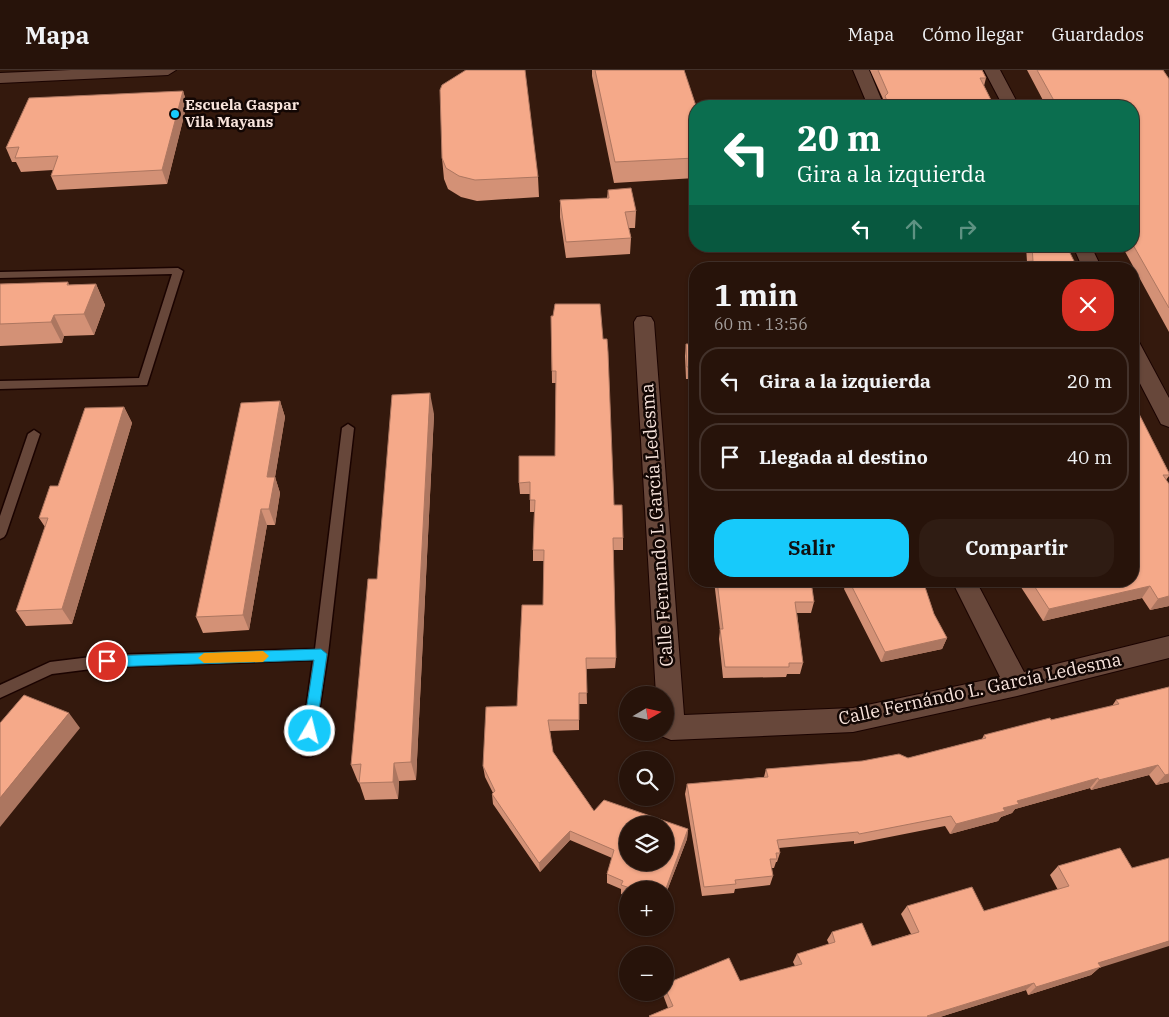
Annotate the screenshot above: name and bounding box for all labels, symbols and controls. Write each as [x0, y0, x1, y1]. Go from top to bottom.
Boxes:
text: Mapa [25, 19, 89, 51]
text: Mapa [848, 23, 894, 46]
text: Cómo llegar [922, 23, 1023, 46]
text: Guardados [1051, 23, 1144, 46]
place label: Escuela Gaspar Vila Mayans [185, 95, 300, 131]
marker: Escuela Gaspar Vila Mayans [169, 108, 181, 120]
text: 20 m [797, 115, 881, 161]
icon: left [714, 120, 779, 185]
text: Gira a la izquierda [797, 159, 986, 188]
icon: left [847, 215, 875, 243]
icon: ahead [900, 215, 928, 243]
icon: right [953, 215, 981, 243]
text: 1 min [714, 275, 798, 314]
button: close [1062, 279, 1114, 331]
text: 60 m · 13:56 [714, 314, 808, 334]
icon: left [716, 367, 744, 395]
text: Gira a la izquierda [759, 369, 931, 393]
text: 20 m [1067, 369, 1112, 393]
street label: Calle Fernando L García Ledesma [635, 382, 678, 667]
icon: arrive [716, 443, 744, 471]
text: Llegada al destino [759, 445, 928, 469]
text: 40 m [1067, 445, 1112, 469]
button: Salir [714, 519, 909, 577]
button: Compartir [919, 519, 1114, 577]
pin [86, 640, 128, 682]
icon: arrive [93, 647, 121, 675]
street label: Calle Fernándo L. García Ledesma [836, 647, 1124, 730]
north arrow [619, 686, 674, 741]
map controls [619, 686, 674, 1001]
position arrow [283, 704, 335, 756]
button: search [619, 751, 674, 806]
button: layers [619, 816, 674, 871]
button: + [619, 881, 674, 936]
button: − [619, 946, 674, 1001]

